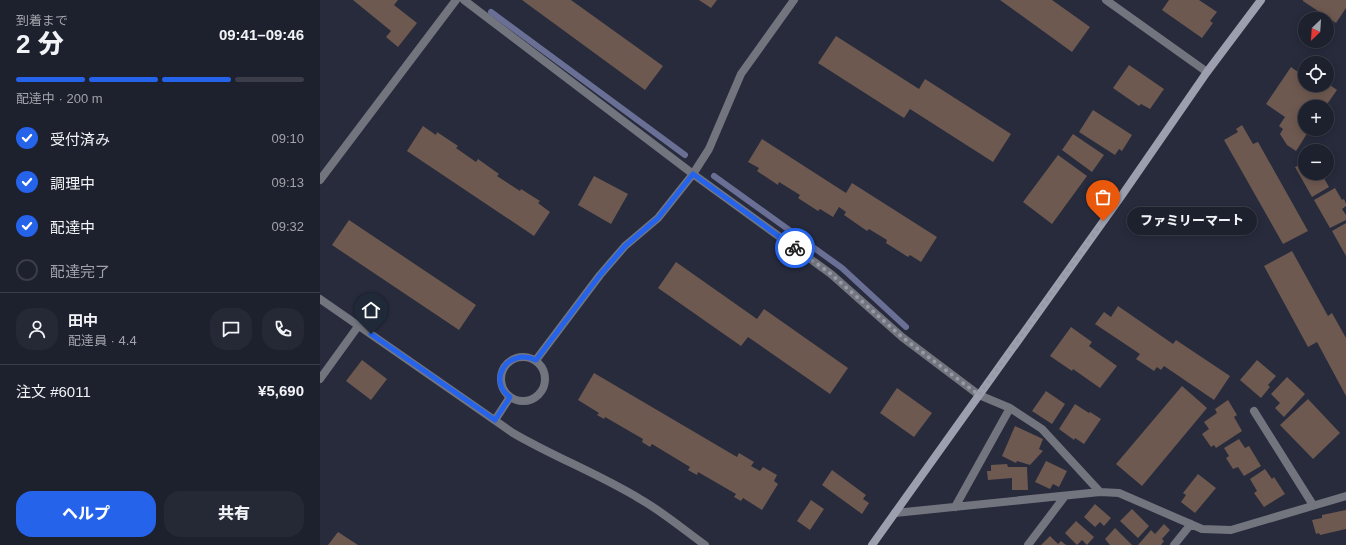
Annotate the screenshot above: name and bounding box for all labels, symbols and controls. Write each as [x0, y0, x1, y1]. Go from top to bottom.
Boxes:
north arrow [1298, 12, 1334, 48]
map controls [1298, 12, 1334, 180]
text: 到着まで [16, 13, 68, 28]
text: 09:41–09:46 [219, 26, 304, 43]
text: 2 分 [16, 29, 64, 59]
button: locate [1298, 56, 1334, 92]
text: 配達中 · 200 m [16, 91, 103, 106]
button: + [1298, 100, 1334, 136]
icon: check [16, 127, 38, 149]
text: 受付済み [50, 131, 110, 148]
text: 09:10 [271, 131, 304, 146]
button: − [1298, 144, 1334, 180]
icon: check [16, 171, 38, 193]
text: 調理中 [50, 175, 95, 192]
text: 09:13 [271, 175, 304, 190]
pin [1086, 180, 1120, 221]
icon: bag [1092, 186, 1114, 208]
callout: ファミリーマート [1127, 207, 1257, 235]
text: ファミリーマート [1140, 213, 1244, 228]
icon: check [16, 215, 38, 237]
text: 配達中 [50, 219, 95, 236]
text: 09:32 [271, 219, 304, 234]
courier [775, 228, 815, 268]
icon: bike [784, 237, 806, 259]
text: 配達完了 [50, 263, 110, 280]
pin [354, 293, 388, 334]
icon: home [360, 299, 382, 321]
button: person [16, 308, 58, 350]
button: chat [210, 308, 252, 350]
button: phone [262, 308, 304, 350]
text: 田中 [68, 312, 98, 329]
text: 配達員 · 4.4 [68, 333, 137, 348]
text: ¥5,690 [258, 382, 304, 399]
text: 注文 #6011 [16, 383, 91, 400]
button: ヘルプ [16, 491, 156, 537]
button: 共有 [164, 491, 304, 537]

